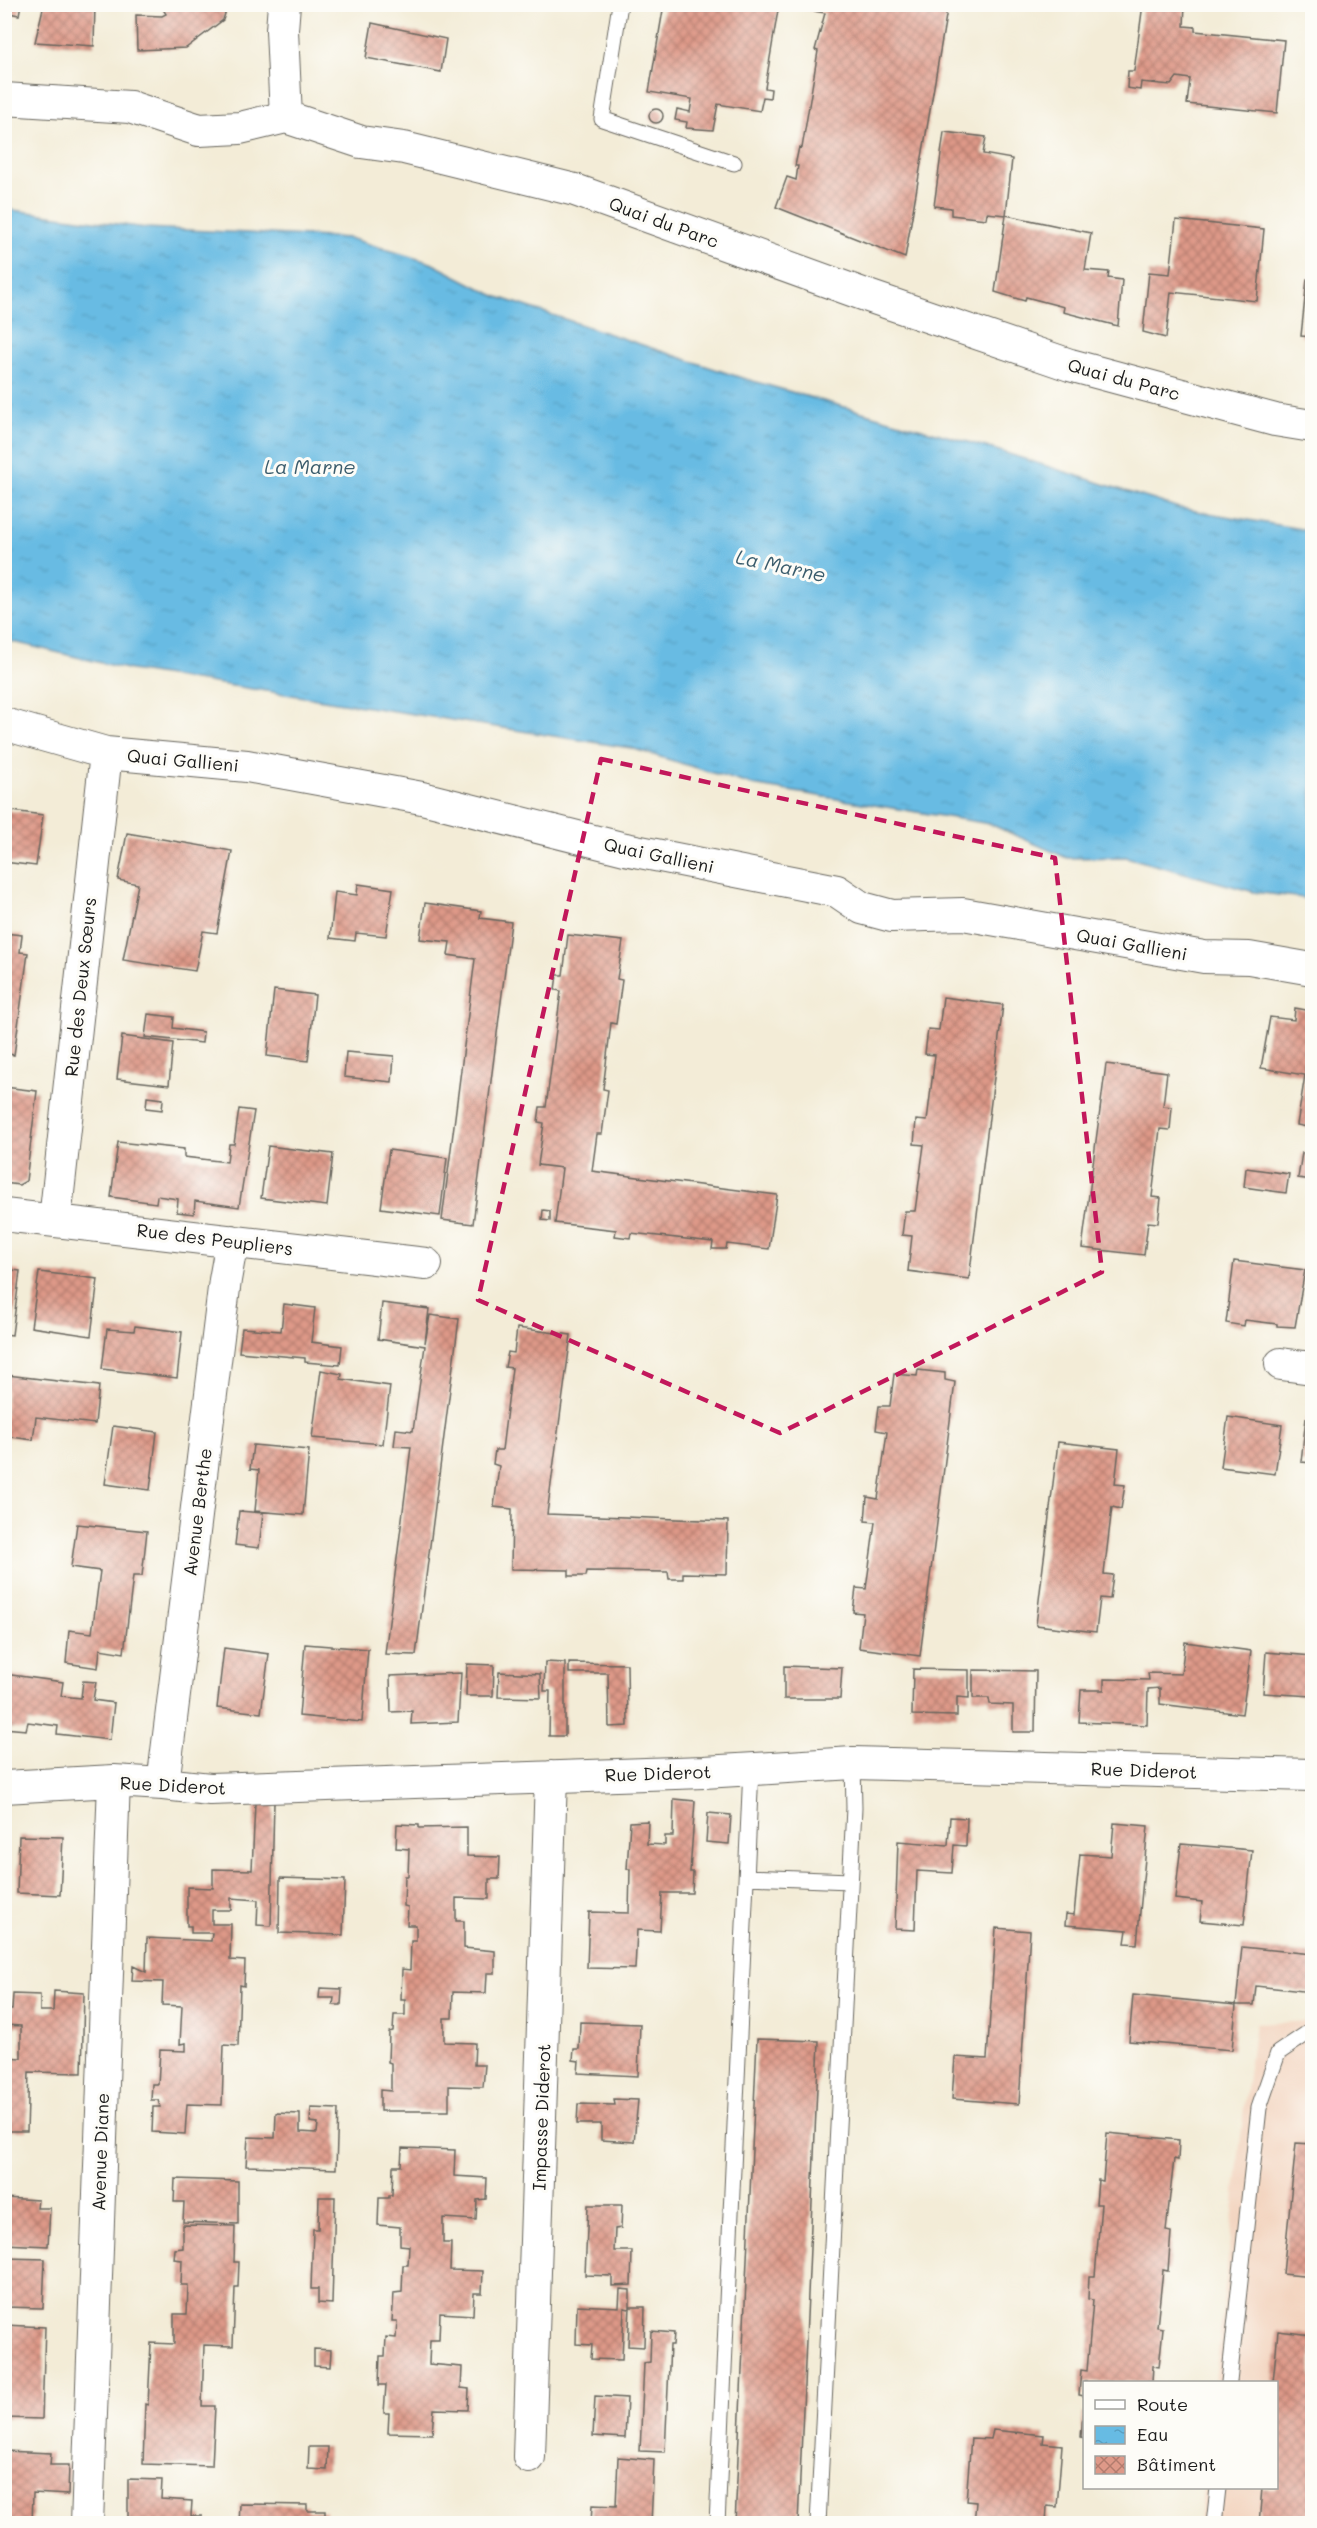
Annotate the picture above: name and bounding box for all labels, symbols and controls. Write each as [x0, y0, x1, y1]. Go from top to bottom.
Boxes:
street label: Quai du Parc [606, 191, 722, 253]
street label: Quai du Parc [1065, 352, 1183, 406]
water label: La Marne [264, 453, 356, 479]
water label: La Marne [734, 543, 828, 587]
street label: Quai Gallieni [126, 743, 240, 777]
street label: Quai Gallieni [602, 832, 716, 878]
street label: Rue des Deux Sœurs [59, 896, 101, 1078]
street label: Quai Gallieni [1075, 922, 1189, 966]
street label: Rue des Peupliers [135, 1217, 295, 1261]
street label: Avenue Berthe [177, 1447, 217, 1577]
street label: Rue Diderot [1090, 1756, 1198, 1784]
street label: Rue Diderot [604, 1759, 712, 1787]
street label: Rue Diderot [119, 1770, 227, 1800]
street label: Impasse Diderot [526, 2043, 556, 2191]
street label: Avenue Diane [86, 2092, 114, 2212]
legend [1083, 2381, 1278, 2489]
text: Route [1137, 2392, 1188, 2416]
text: Eau [1137, 2422, 1168, 2446]
text: Bâtiment [1137, 2452, 1216, 2476]

